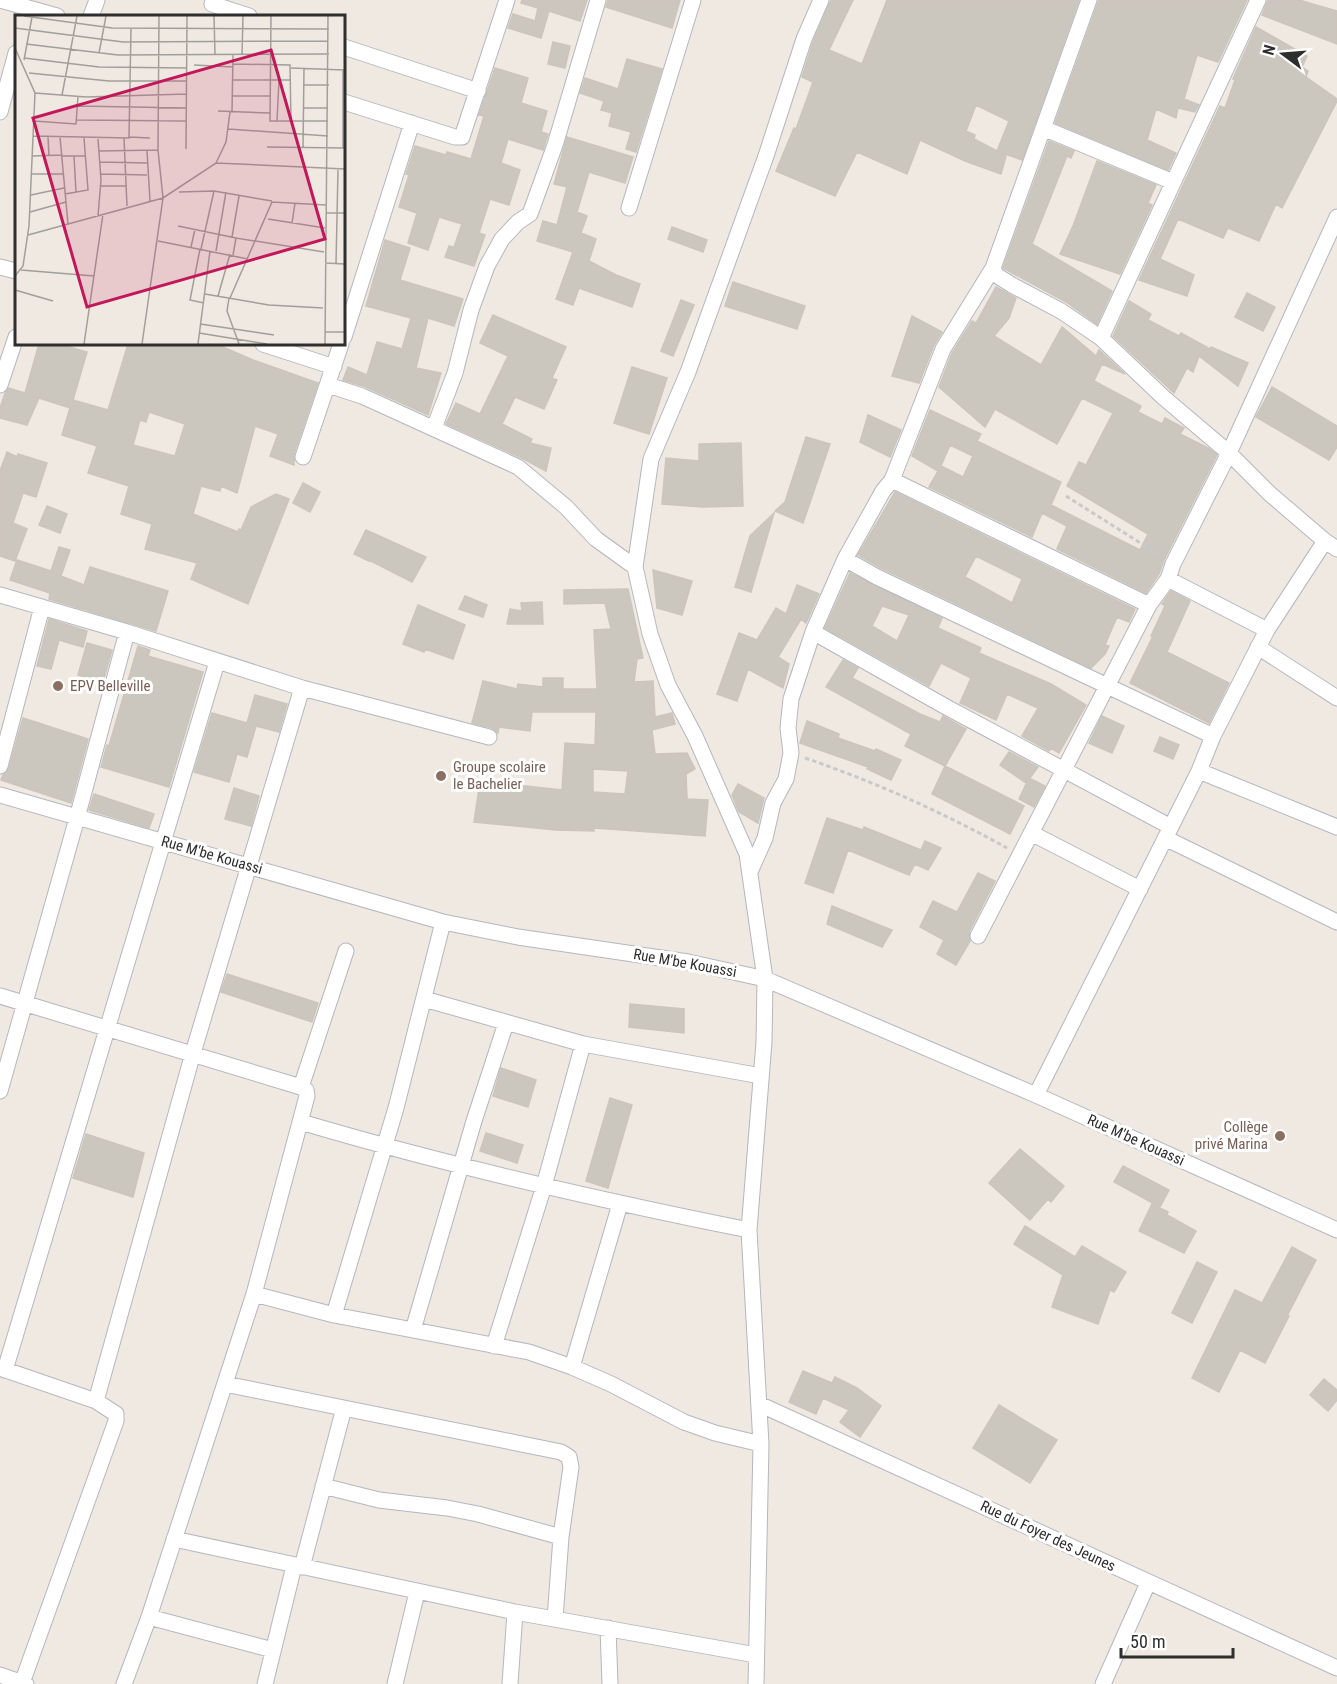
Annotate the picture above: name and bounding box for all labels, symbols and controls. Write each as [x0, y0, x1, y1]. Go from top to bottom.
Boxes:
inset map [15, 15, 345, 345]
north arrow [1253, 24, 1313, 84]
text: N [1259, 43, 1280, 57]
place label: EPV Belleville [70, 677, 150, 695]
marker: EPV Belleville [51, 679, 65, 693]
place label: Groupe scolaire le Bachelier [453, 758, 546, 793]
marker: Groupe scolaire le Bachelier [434, 769, 448, 783]
street label: Rue M'be Kouassi [159, 832, 265, 878]
street label: Rue M'be Kouassi [632, 945, 738, 981]
street label: Rue M'be Kouassi [1085, 1111, 1187, 1169]
place label: Collège privé Marina [1195, 1118, 1268, 1153]
marker: Collège privé Marina [1273, 1129, 1287, 1143]
street label: Rue du Foyer des Jeunes [978, 1497, 1119, 1575]
scale bar [1121, 1621, 1234, 1659]
text: 50 m [1130, 1631, 1165, 1652]

